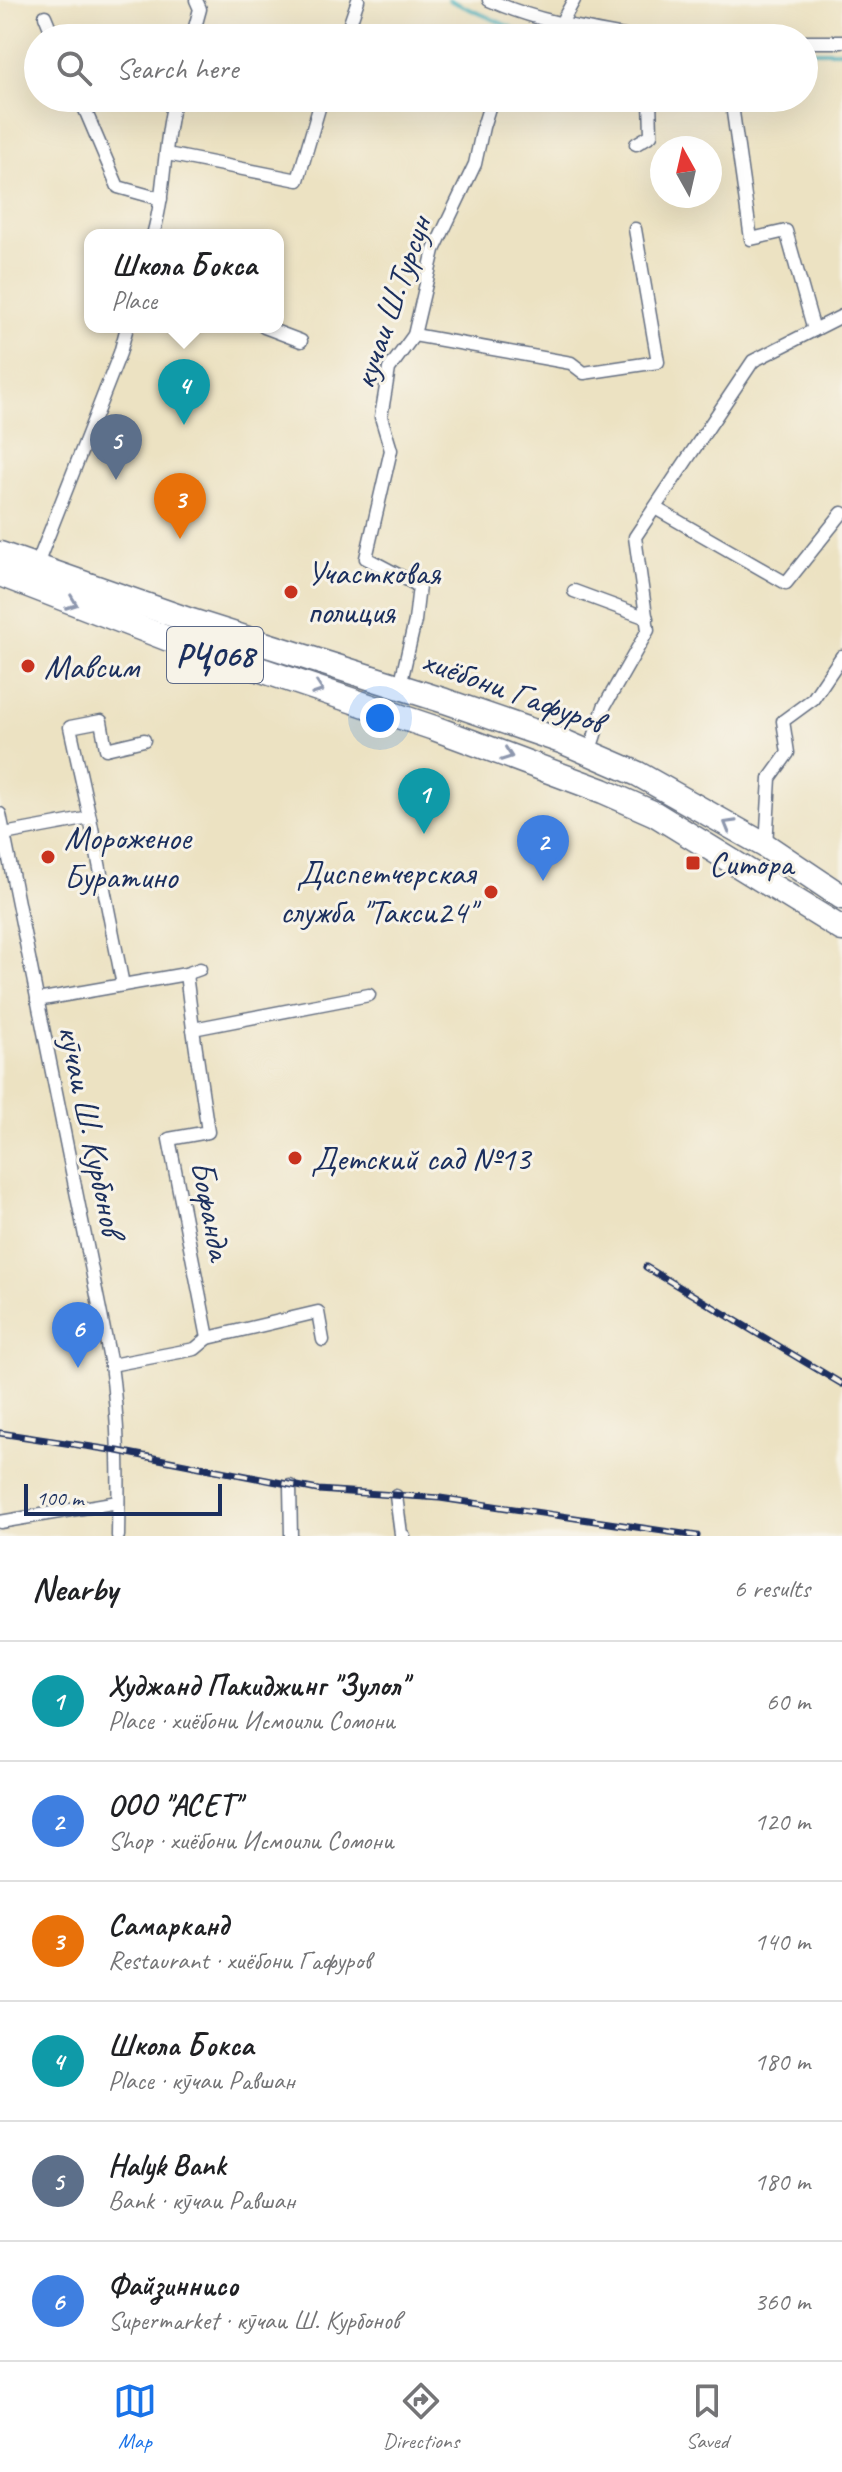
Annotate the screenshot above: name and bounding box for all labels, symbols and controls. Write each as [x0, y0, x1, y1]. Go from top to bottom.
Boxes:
search box [24, 24, 818, 112]
icon: search [52, 46, 96, 90]
text: Search here [116, 49, 238, 87]
north arrow [650, 136, 722, 208]
street label: кучаи Ш.Турсун [342, 208, 442, 394]
popup [84, 229, 284, 333]
text: Школа Бокса [111, 246, 257, 284]
text: Place [111, 284, 157, 317]
pin: 4 [158, 359, 210, 425]
pin: 5 [90, 414, 142, 480]
pin: 3 [154, 473, 206, 539]
place label: Участковая полиция [307, 551, 442, 633]
marker: Участковая полиция [282, 583, 300, 601]
one-way arrow [64, 593, 78, 610]
road number: РҶ068 [167, 627, 263, 683]
street label: хиёбони Гафуров [417, 638, 615, 745]
place label: Мавсим [44, 645, 141, 688]
marker: Мавсим [19, 657, 37, 675]
one-way arrow [310, 679, 324, 695]
your location [360, 698, 400, 738]
one-way arrow [499, 745, 513, 762]
pin: 1 [398, 768, 450, 834]
pin: 2 [517, 815, 569, 881]
place label: Мороженое Буратино [64, 816, 193, 898]
one-way arrow [723, 819, 738, 835]
place label: Ситора [709, 842, 796, 885]
marker: Мороженое Буратино [39, 848, 57, 866]
place label: Диспетчерская служба "Такси24" [280, 851, 482, 933]
marker: Ситора [684, 854, 702, 872]
marker: Диспетчерская служба "Такси24" [482, 883, 500, 901]
street label: кӯчаи Ш. Курбонов [48, 1021, 136, 1247]
place label: Детский сад №13 [311, 1137, 533, 1180]
marker: Детский сад №13 [286, 1149, 304, 1167]
street label: Бофанда [181, 1157, 243, 1266]
pin: 6 [52, 1302, 104, 1368]
scale bar [24, 1480, 222, 1516]
text: 100 m [36, 1484, 83, 1512]
text: Nearby [32, 1567, 118, 1610]
text: 6 results [734, 1572, 810, 1605]
text: Худжанд Пакиджинг "Зулол" [108, 1666, 407, 1704]
text: 1 [52, 1685, 64, 1718]
text: 60 m [766, 1685, 810, 1718]
text: Place · хиёбони Исмоили Сомони [108, 1704, 395, 1737]
text: ООО "АСЕТ" [108, 1786, 240, 1824]
text: 2 [52, 1805, 64, 1838]
text: 120 m [754, 1805, 810, 1838]
text: Shop · хиёбони Исмоили Сомони [108, 1824, 393, 1857]
text: Самарканд [108, 1906, 229, 1944]
text: 3 [52, 1925, 64, 1958]
text: 140 m [754, 1925, 810, 1958]
text: Restaurant · хиёбони Гафуров [108, 1944, 371, 1977]
text: Школа Бокса [108, 2026, 253, 2064]
text: 4 [52, 2045, 64, 2078]
text: 180 m [754, 2045, 810, 2078]
text: Place · кӯчаи Равшан [108, 2064, 295, 2097]
text: Halyk Bank [108, 2146, 226, 2184]
text: 5 [52, 2165, 64, 2198]
text: 180 m [754, 2165, 810, 2198]
text: Bank · кӯчаи Равшан [108, 2184, 295, 2217]
text: Файзиннисо [108, 2266, 238, 2304]
text: 6 [52, 2285, 64, 2318]
text: 360 m [754, 2285, 810, 2318]
text: Supermarket · кӯчаи Ш. Курбонов [108, 2304, 400, 2337]
tab: Map [113, 2379, 157, 2455]
tab: Directions [383, 2379, 459, 2455]
tab: Saved [685, 2379, 729, 2455]

